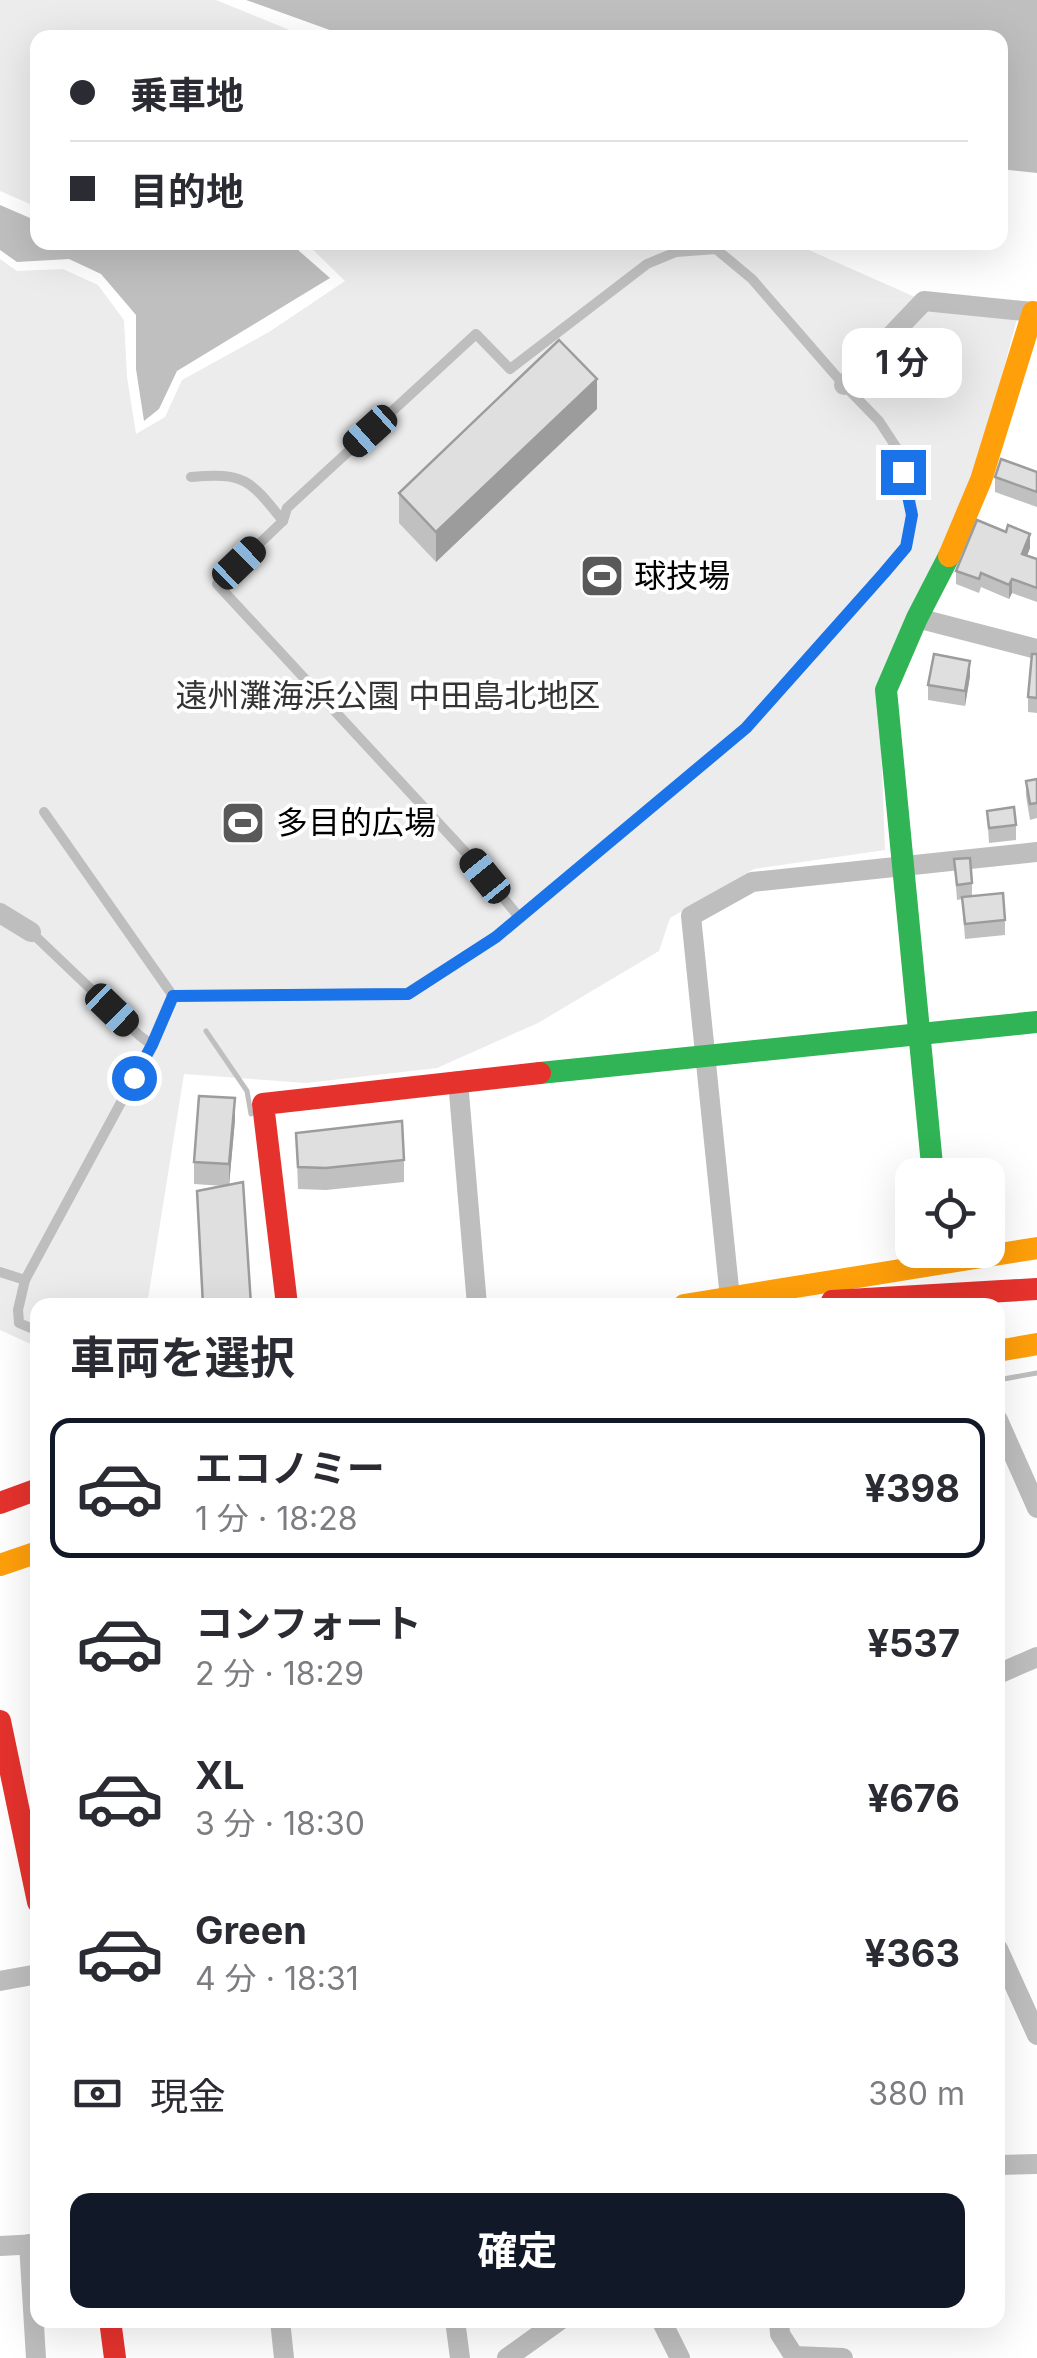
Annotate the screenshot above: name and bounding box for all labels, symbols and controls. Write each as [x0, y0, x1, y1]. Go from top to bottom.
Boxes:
text: 乗車地 [130, 72, 244, 118]
text: 目的地 [130, 168, 244, 214]
callout: 1 分 [843, 327, 963, 397]
text: 1 分 [875, 343, 929, 382]
car [338, 400, 402, 462]
route end [881, 450, 926, 495]
car [207, 531, 271, 595]
sports icon: 球技場 [579, 553, 625, 599]
place label: 球技場 [634, 556, 730, 595]
park label: 遠州灘海浜公園 中田島北地区 [175, 676, 601, 715]
sports icon: 多目的広場 [220, 800, 266, 846]
place label: 多目的広場 [276, 803, 436, 842]
car [454, 843, 516, 909]
car [80, 978, 144, 1042]
route start [112, 1056, 157, 1101]
map controls [895, 1158, 1005, 1268]
button: locate [895, 1158, 1005, 1268]
text: 車両を選択 [70, 1330, 295, 1385]
icon: car [75, 1443, 165, 1533]
text: エコノミー [195, 1445, 385, 1491]
text: ¥398 [864, 1465, 960, 1511]
text: 1 分 · 18:28 [195, 1499, 358, 1538]
icon: car [75, 1598, 165, 1688]
text: コンフォート [195, 1600, 422, 1646]
text: ¥537 [867, 1620, 960, 1666]
text: 2 分 · 18:29 [195, 1654, 364, 1693]
text: XL [195, 1752, 245, 1798]
icon: car [75, 1753, 165, 1843]
text: ¥676 [867, 1775, 960, 1821]
text: 3 分 · 18:30 [195, 1804, 365, 1843]
text: Green [195, 1907, 307, 1953]
icon: car [75, 1908, 165, 1998]
text: ¥363 [865, 1930, 960, 1976]
text: 4 分 · 18:31 [195, 1959, 359, 1998]
icon: cash [70, 2066, 125, 2121]
text: 現金 [150, 2073, 226, 2119]
text: 380 m [868, 2074, 965, 2113]
button: 確定 [70, 2193, 965, 2308]

